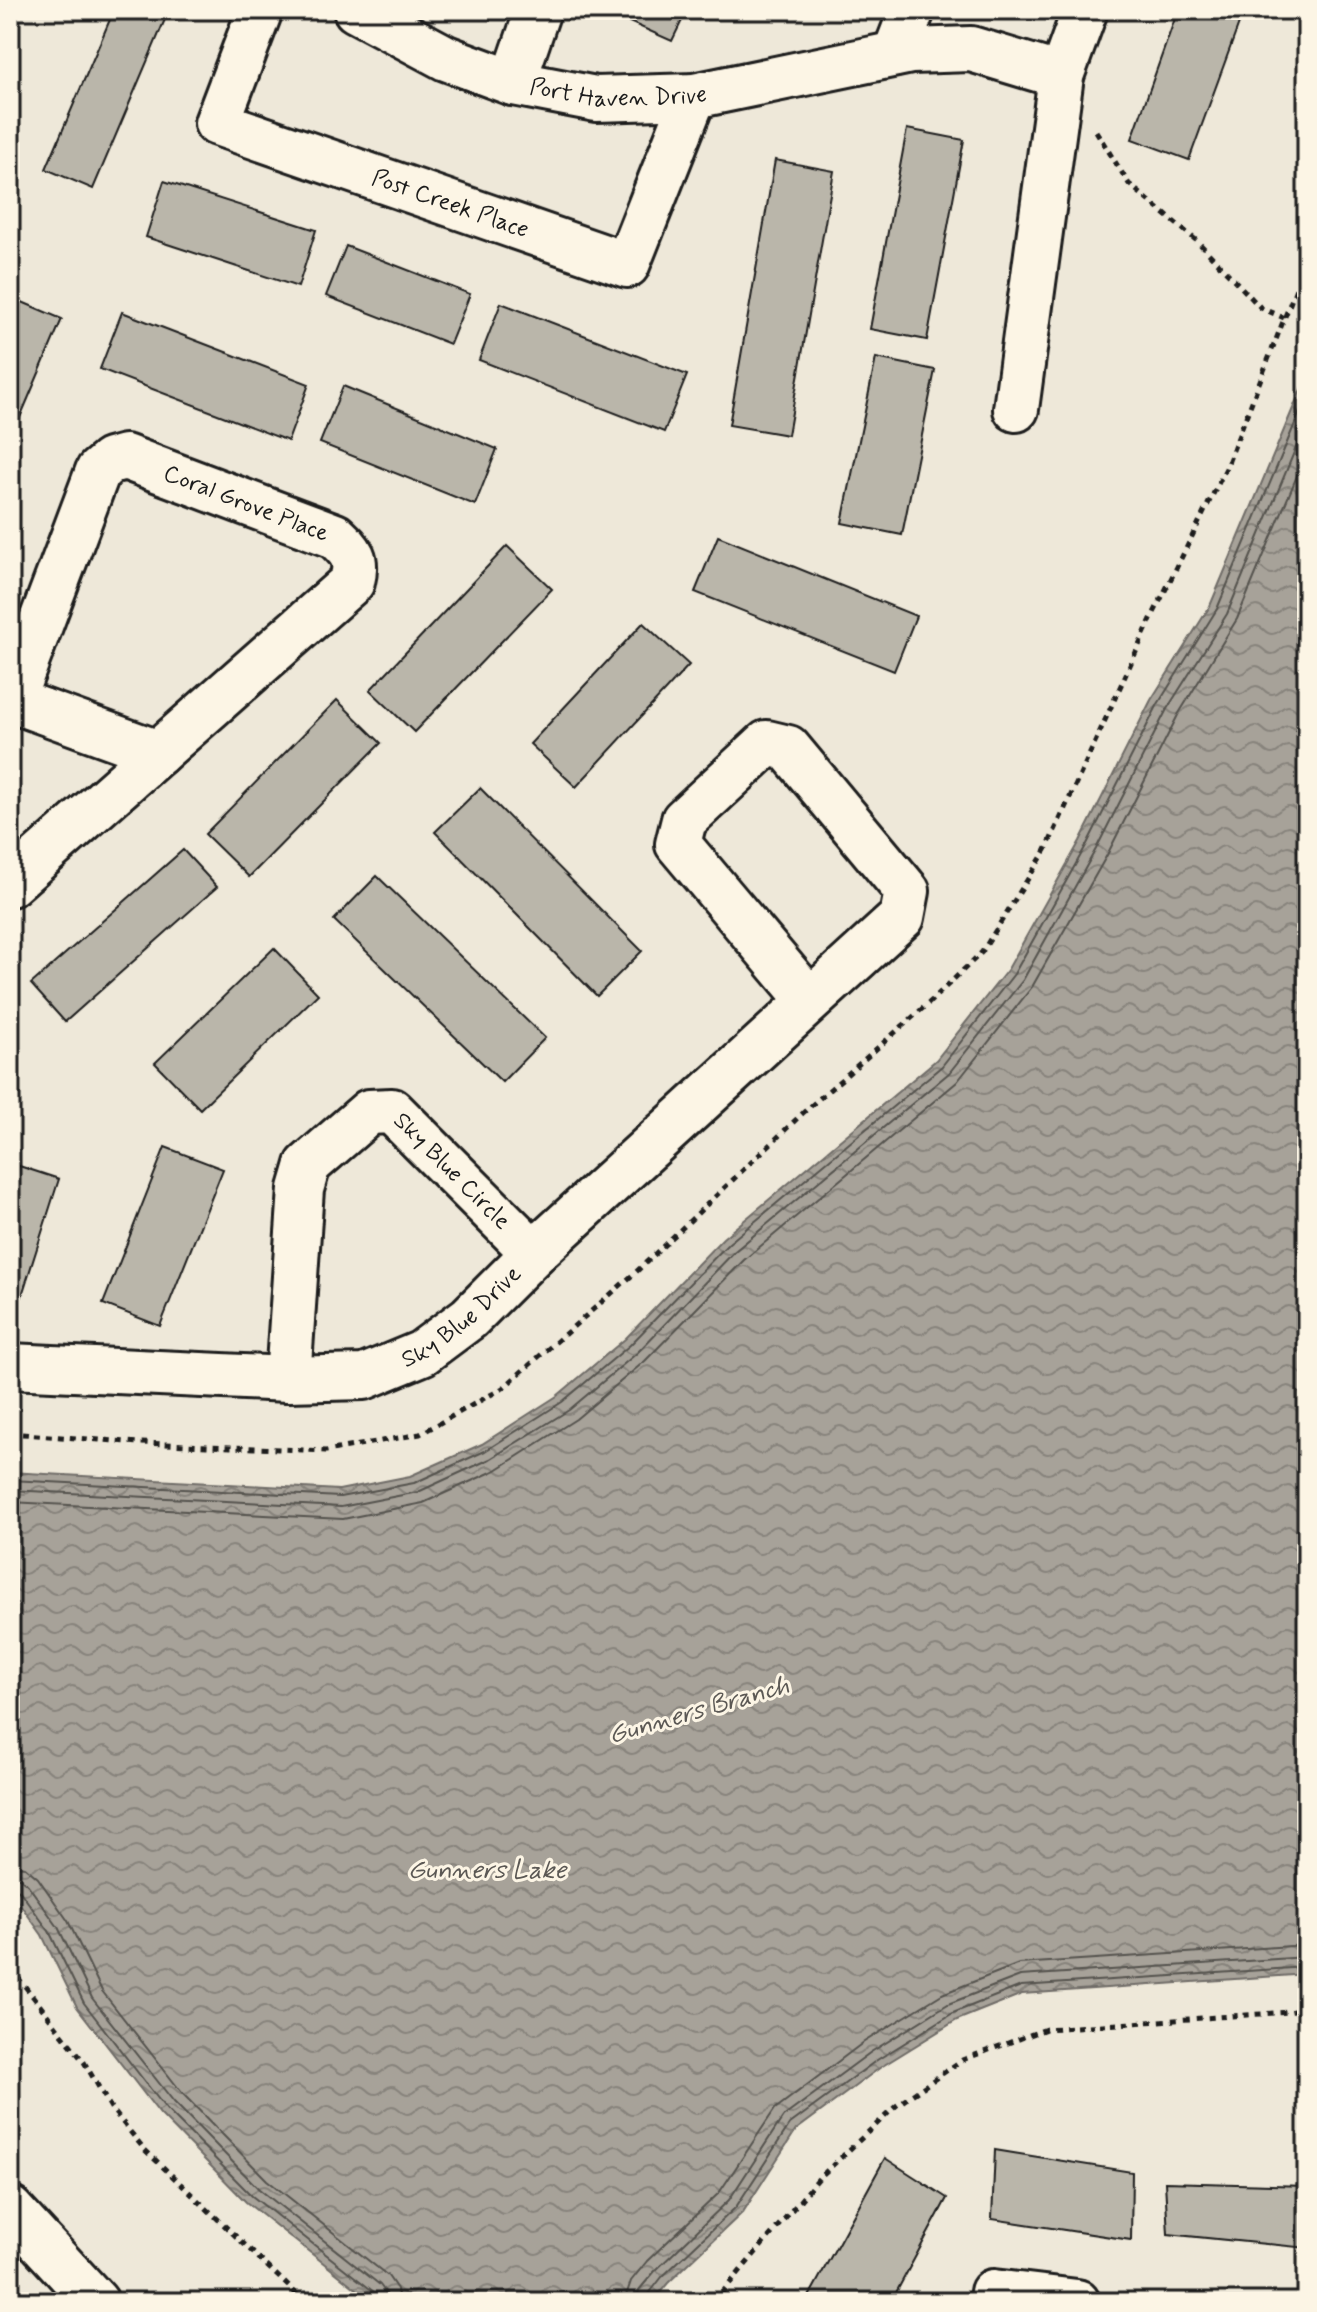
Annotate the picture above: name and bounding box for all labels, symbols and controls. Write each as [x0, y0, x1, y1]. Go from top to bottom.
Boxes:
street label: Port Haven Drive [527, 71, 710, 115]
street label: Post Creek Place [368, 162, 533, 245]
street label: Coral Grove Place [159, 458, 333, 550]
street label: Sky Blue Circle [387, 1106, 517, 1236]
street label: Sky Blue Drive [397, 1259, 528, 1375]
water label: Gunners Branch [605, 1669, 793, 1753]
water label: Gunners Lake [408, 1854, 568, 1888]

